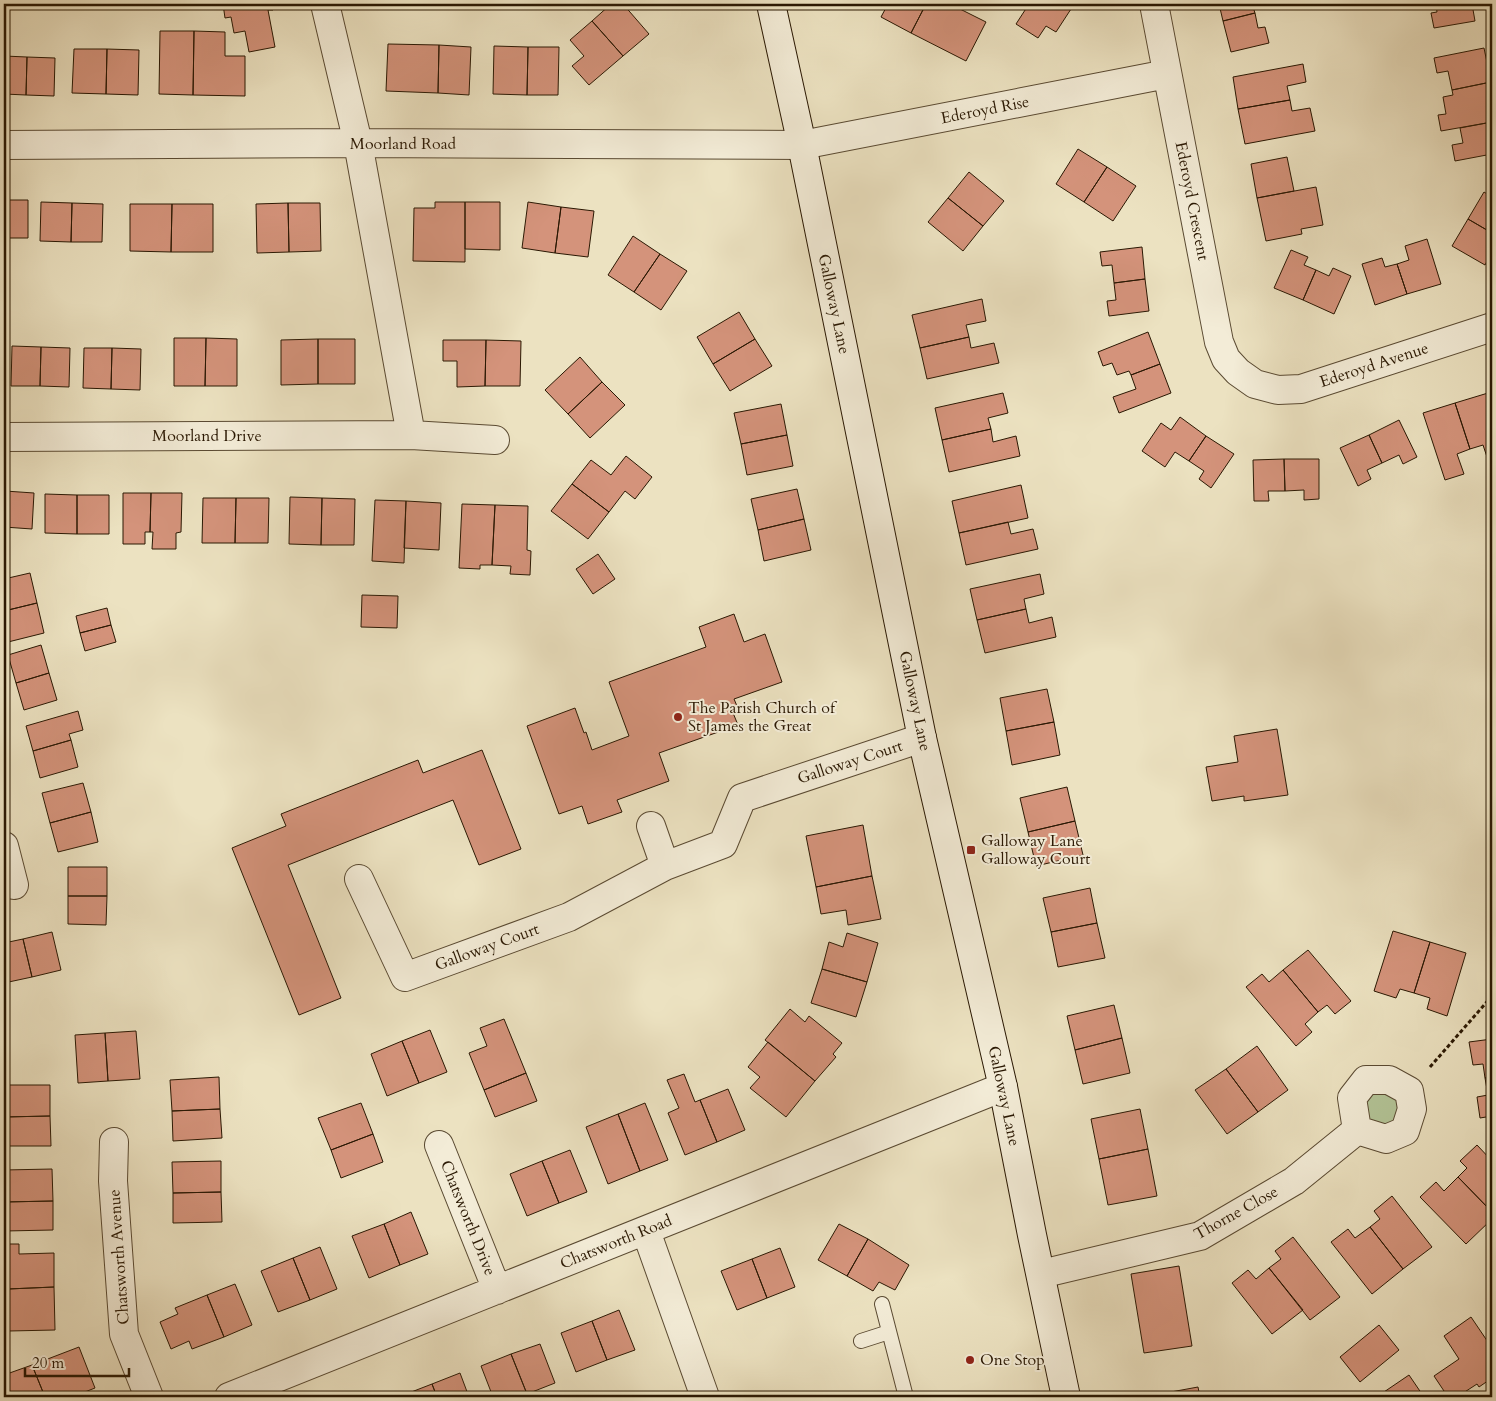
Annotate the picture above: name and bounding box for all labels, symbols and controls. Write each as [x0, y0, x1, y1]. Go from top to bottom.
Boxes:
street label: Ederoyd Rise [939, 91, 1031, 129]
street label: Moorland Road [350, 133, 457, 155]
street label: Ederoyd Crescent [1170, 140, 1214, 262]
street label: Galloway Lane [813, 252, 855, 356]
street label: Ederoyd Avenue [1317, 337, 1431, 393]
street label: Moorland Drive [152, 425, 262, 447]
street label: Galloway Lane [894, 649, 936, 753]
place label: The Parish Church of St James the Great [688, 697, 838, 737]
marker: The Parish Church of St James the Great [672, 711, 684, 723]
street label: Galloway Court [795, 735, 905, 789]
place label: Galloway Lane Galloway Court [981, 830, 1090, 870]
marker: Galloway Lane Galloway Court [965, 844, 977, 856]
street label: Galloway Court [432, 918, 542, 976]
street label: Galloway Lane [983, 1044, 1025, 1148]
street label: Chatsworth Drive [435, 1157, 501, 1279]
street label: Thorne Close [1190, 1181, 1282, 1245]
street label: Chatsworth Avenue [103, 1189, 135, 1325]
street label: Chatsworth Road [557, 1209, 676, 1274]
scale bar [25, 1346, 129, 1378]
place label: One Stop [980, 1349, 1045, 1371]
text: 20 m [32, 1353, 64, 1373]
marker: One Stop [964, 1354, 976, 1366]

